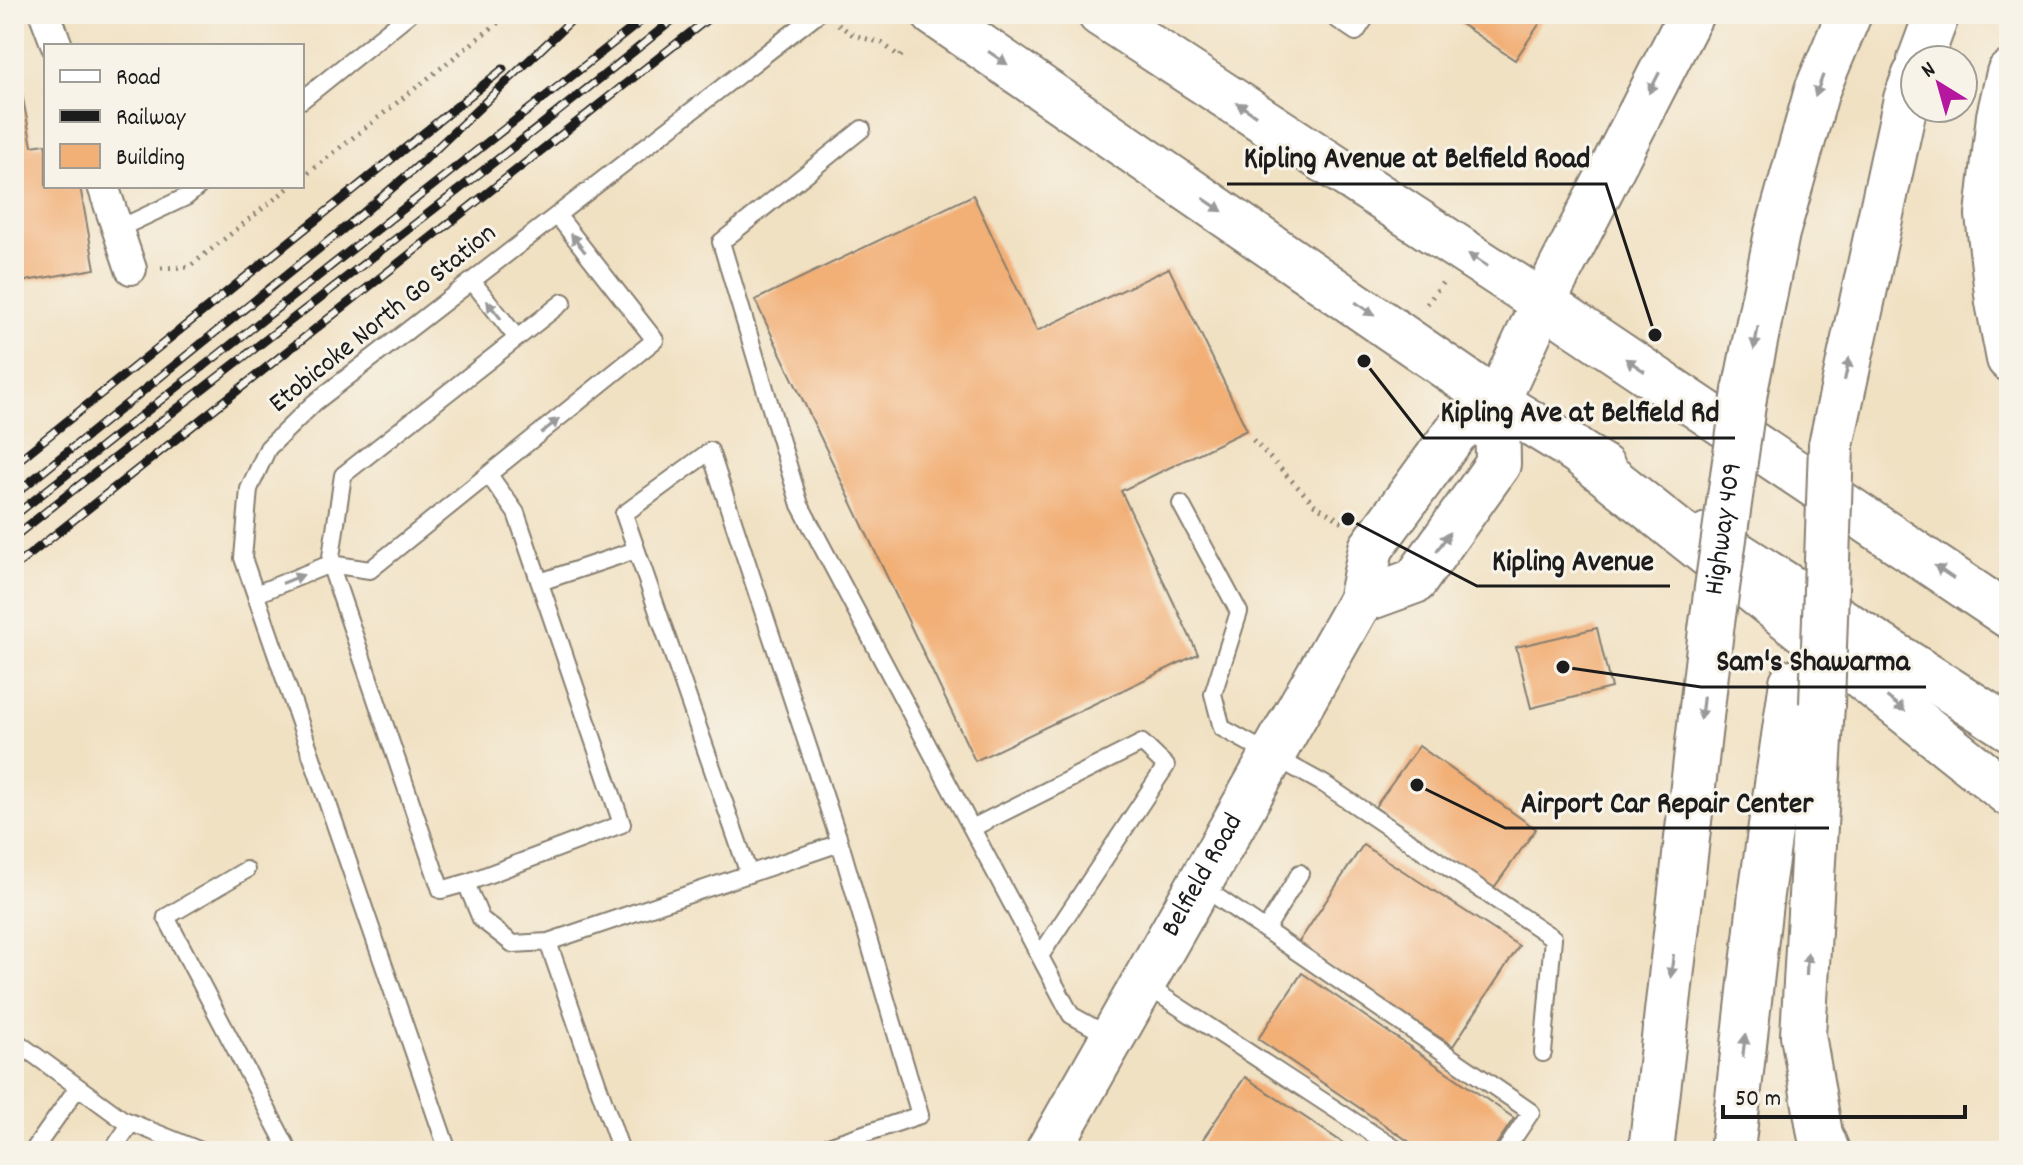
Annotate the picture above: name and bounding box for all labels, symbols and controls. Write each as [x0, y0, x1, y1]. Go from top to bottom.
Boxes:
legend [44, 44, 304, 188]
north arrow [1899, 44, 1979, 124]
one-way arrow [987, 50, 1009, 65]
text: N [1915, 55, 1943, 86]
text: Road [116, 62, 161, 96]
one-way arrow [1647, 71, 1661, 94]
one-way arrow [1812, 74, 1825, 98]
text: Railway [116, 102, 187, 136]
one-way arrow [1235, 102, 1257, 117]
callout: Kipling Avenue at Belfield Road [1227, 130, 1606, 184]
text: Kipling Avenue at Belfield Road [1244, 140, 1590, 183]
text: Building [116, 142, 185, 176]
one-way arrow [1202, 197, 1223, 212]
street label: Etobicoke North Go Station [262, 216, 506, 424]
one-way arrow [571, 233, 587, 253]
one-way arrow [1467, 253, 1488, 268]
one-way arrow [487, 300, 503, 320]
one-way arrow [1354, 301, 1375, 316]
one-way arrow [1749, 326, 1762, 351]
one-way arrow [1841, 356, 1854, 381]
one-way arrow [1625, 358, 1646, 373]
callout: Kipling Ave at Belfield Rd [1424, 384, 1735, 438]
text: Kipling Ave at Belfield Rd [1440, 394, 1720, 437]
one-way arrow [539, 417, 560, 434]
street label: Highway 409 [1696, 460, 1755, 598]
one-way arrow [1434, 532, 1450, 552]
callout: Kipling Avenue [1477, 532, 1670, 586]
text: Kipling Avenue [1492, 543, 1654, 586]
one-way arrow [1934, 565, 1955, 580]
one-way arrow [281, 573, 305, 586]
callout: Sam's Shawarma [1701, 633, 1926, 687]
text: Sam's Shawarma [1716, 643, 1911, 686]
one-way arrow [1696, 695, 1709, 720]
one-way arrow [1886, 696, 1906, 712]
callout: Airport Car Repair Center [1505, 774, 1829, 828]
text: Airport Car Repair Center [1521, 785, 1814, 828]
street label: Belfield Road [1153, 807, 1255, 945]
one-way arrow [1801, 951, 1814, 976]
one-way arrow [1666, 954, 1679, 979]
one-way arrow [1738, 1033, 1751, 1058]
scale bar [1723, 1069, 1965, 1119]
text: 50 m [1735, 1083, 1781, 1117]

